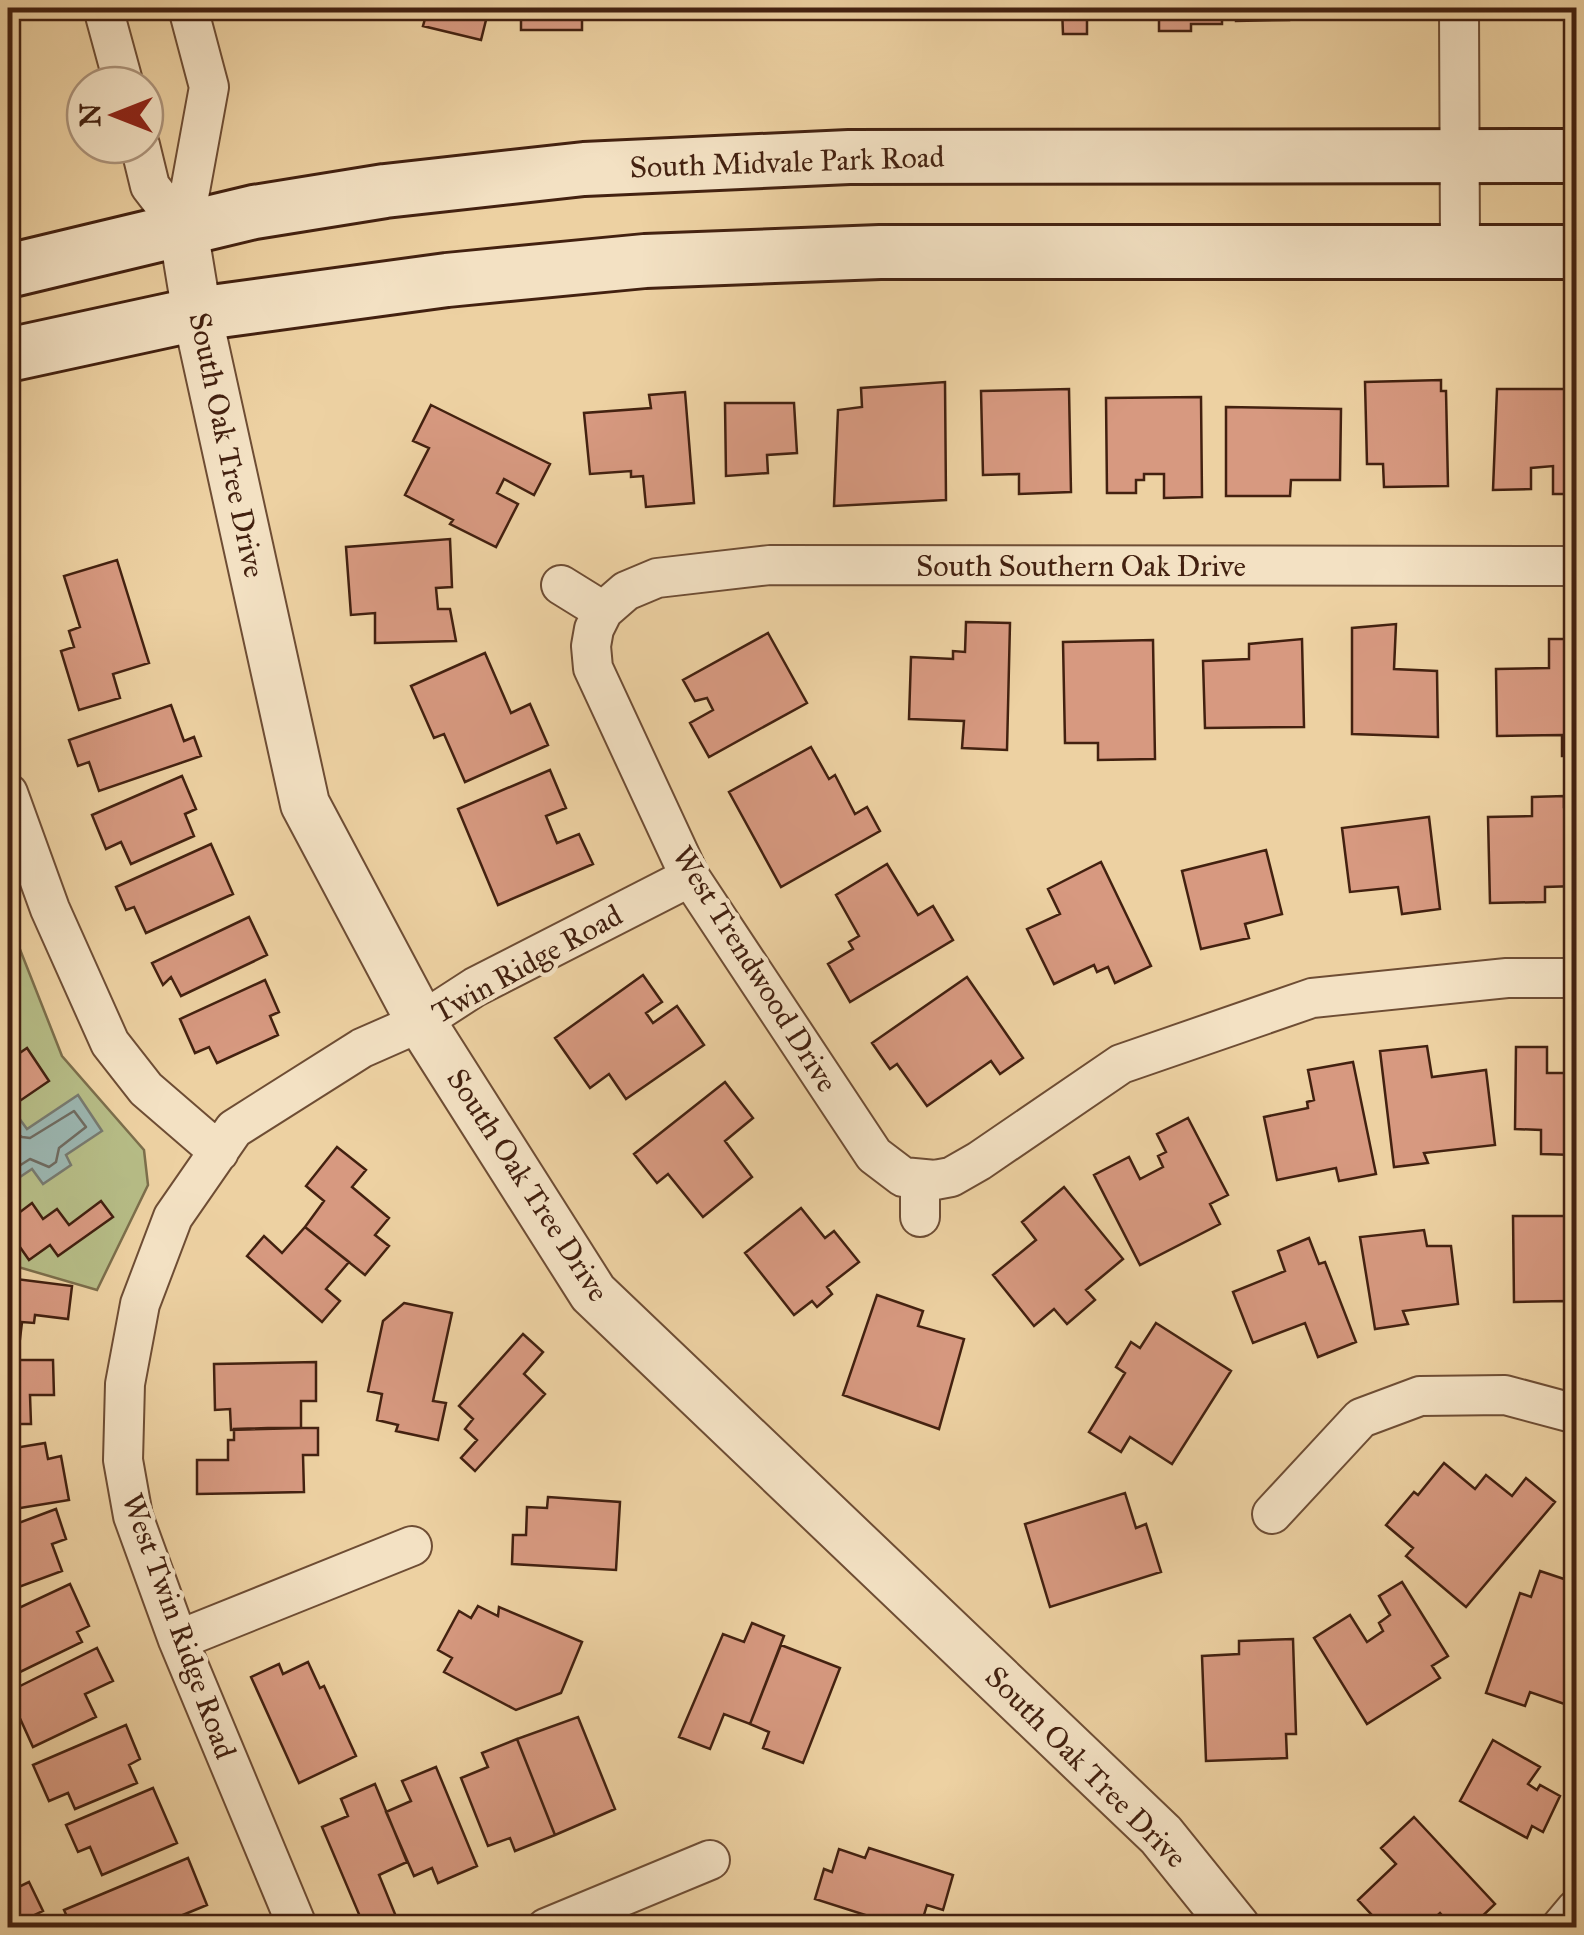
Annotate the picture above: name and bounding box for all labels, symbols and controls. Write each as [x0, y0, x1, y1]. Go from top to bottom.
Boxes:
north arrow [65, 65, 165, 165]
text: N [73, 103, 108, 127]
street label: South Midvale Park Road [629, 139, 945, 185]
street label: South Oak Tree Drive [181, 309, 273, 581]
street label: South Southern Oak Drive [916, 548, 1246, 584]
street label: West Trendwood Drive [665, 839, 845, 1099]
street label: Twin Ridge Road [426, 897, 628, 1031]
street label: South Oak Tree Drive [439, 1062, 617, 1308]
street label: West Twin Ridge Road [114, 1488, 244, 1764]
street label: South Oak Tree Drive [978, 1659, 1194, 1875]

